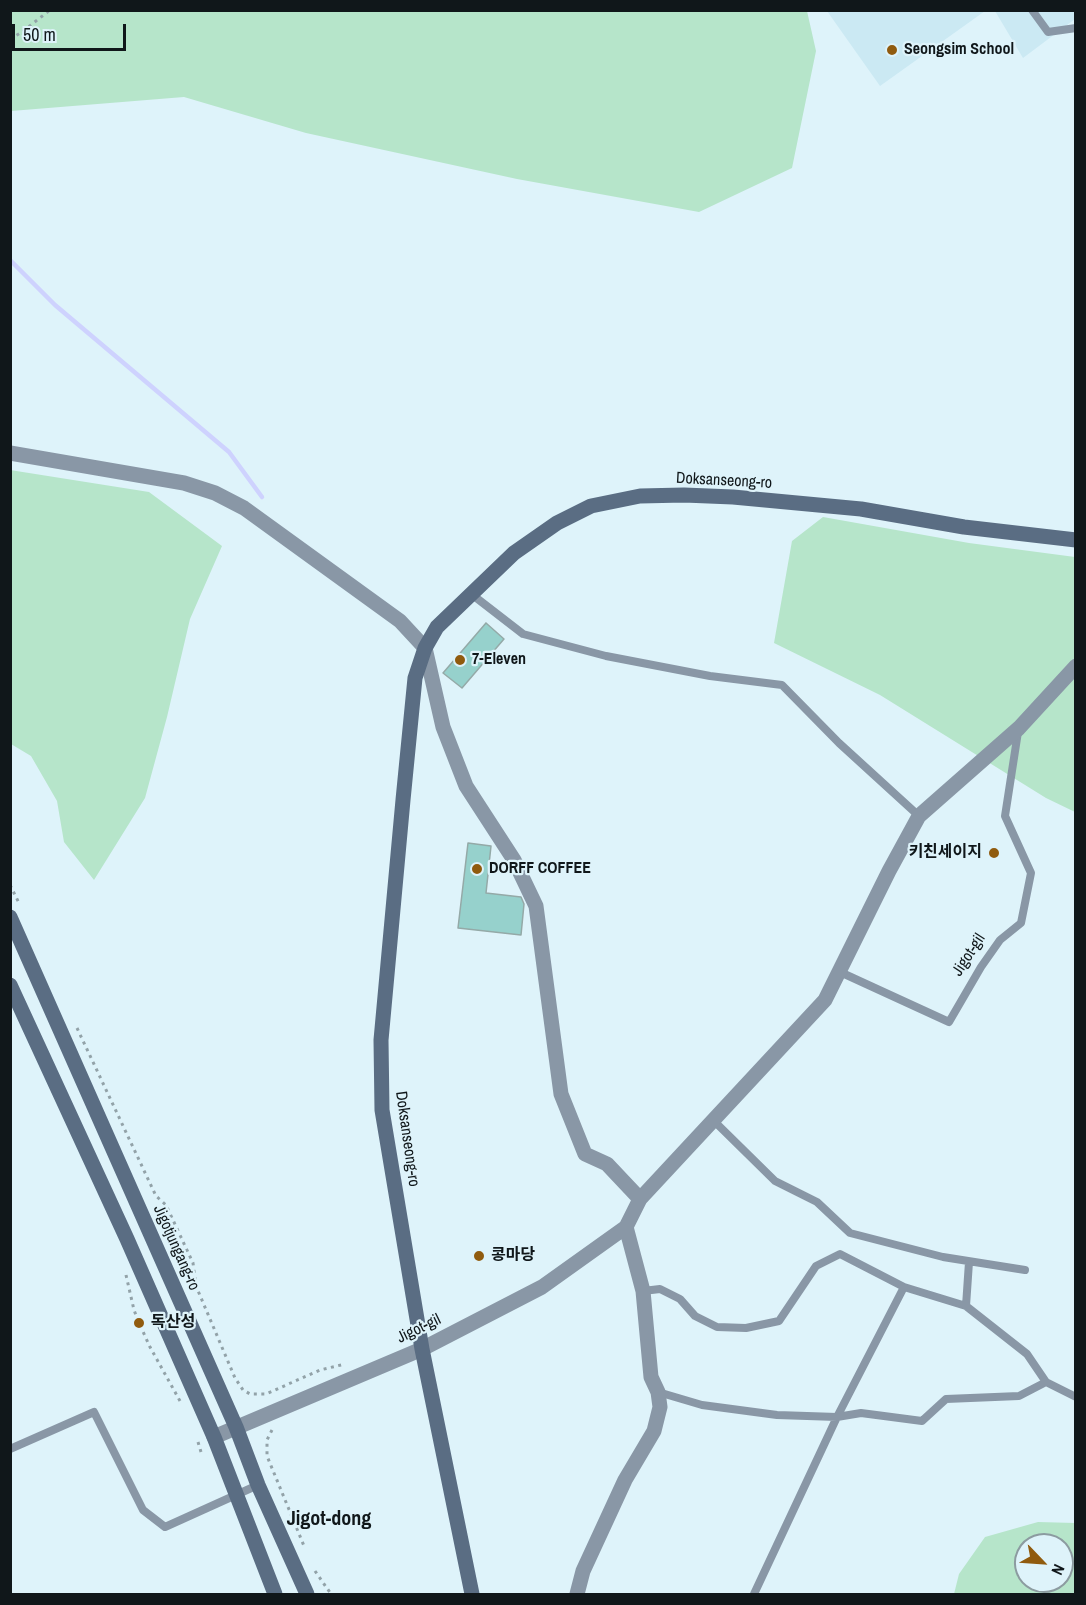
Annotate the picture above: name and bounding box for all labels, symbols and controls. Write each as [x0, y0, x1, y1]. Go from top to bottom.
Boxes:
scale bar [15, 12, 129, 50]
text: 50 m [23, 22, 56, 47]
place label: Seongsim School [904, 40, 1014, 60]
marker: Seongsim School [885, 43, 899, 57]
street label: Doksanseong-ro [675, 469, 773, 493]
place label: 7-Eleven [472, 650, 526, 670]
marker: 7-Eleven [453, 653, 467, 667]
place label: 키친세이지 [908, 843, 982, 863]
marker: 키친세이지 [987, 846, 1001, 860]
place label: DORFF COFFEE [489, 859, 591, 879]
marker: DORFF COFFEE [470, 862, 484, 876]
street label: Jigot-gil [948, 930, 990, 980]
street label: Doksanseong-ro [391, 1090, 423, 1188]
street label: Jigotjungang-ro [149, 1202, 203, 1294]
place label: 콩마당 [491, 1246, 535, 1266]
marker: 콩마당 [472, 1249, 486, 1263]
street label: Jigot-gil [394, 1310, 444, 1348]
place label: 독산성 [151, 1313, 195, 1333]
marker: 독산성 [132, 1316, 146, 1330]
district label: Jigot-dong [287, 1508, 371, 1532]
north arrow [1014, 1533, 1074, 1593]
text: N [1047, 1561, 1070, 1579]

